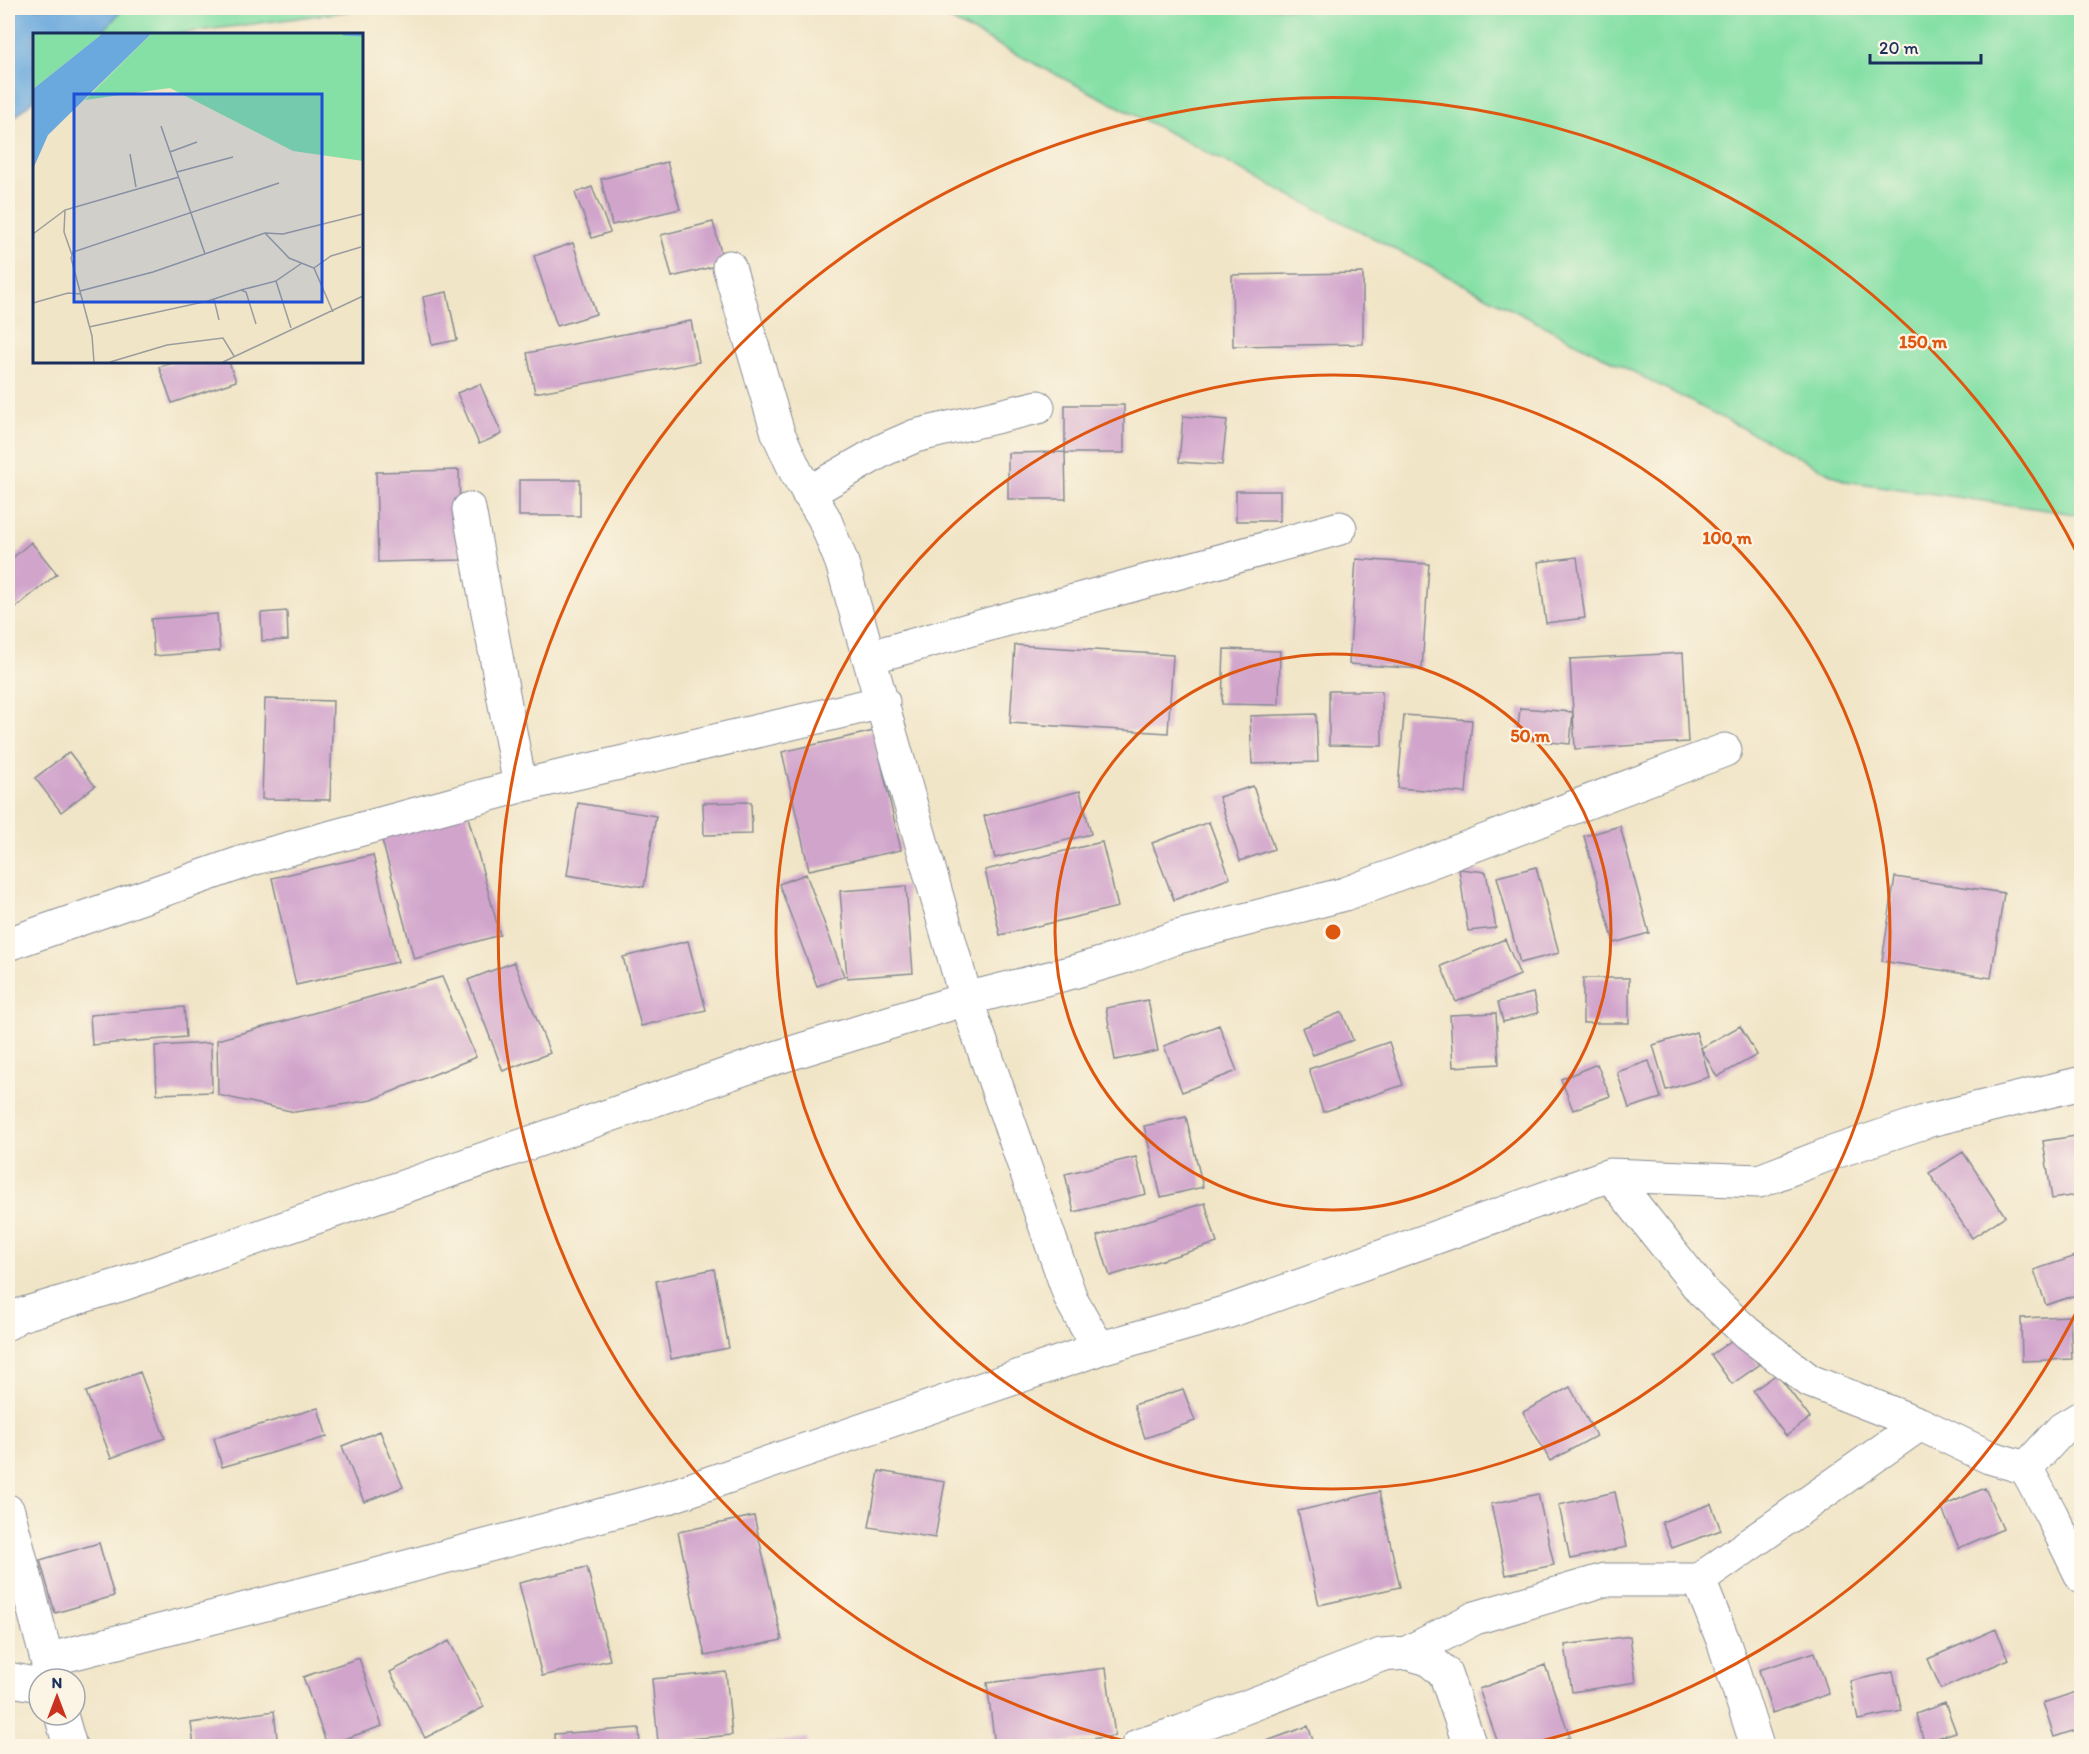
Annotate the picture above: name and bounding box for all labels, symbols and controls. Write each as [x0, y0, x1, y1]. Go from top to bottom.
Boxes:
scale bar [1870, 27, 1981, 65]
inset map [33, 33, 363, 363]
text: 20 m [1879, 37, 1919, 59]
text: 150 m [1899, 331, 1948, 353]
text: 100 m [1702, 527, 1753, 549]
text: 50 m [1510, 725, 1551, 747]
centre of rings [1323, 922, 1343, 942]
north arrow [27, 1667, 87, 1727]
text: N [52, 1673, 62, 1692]

